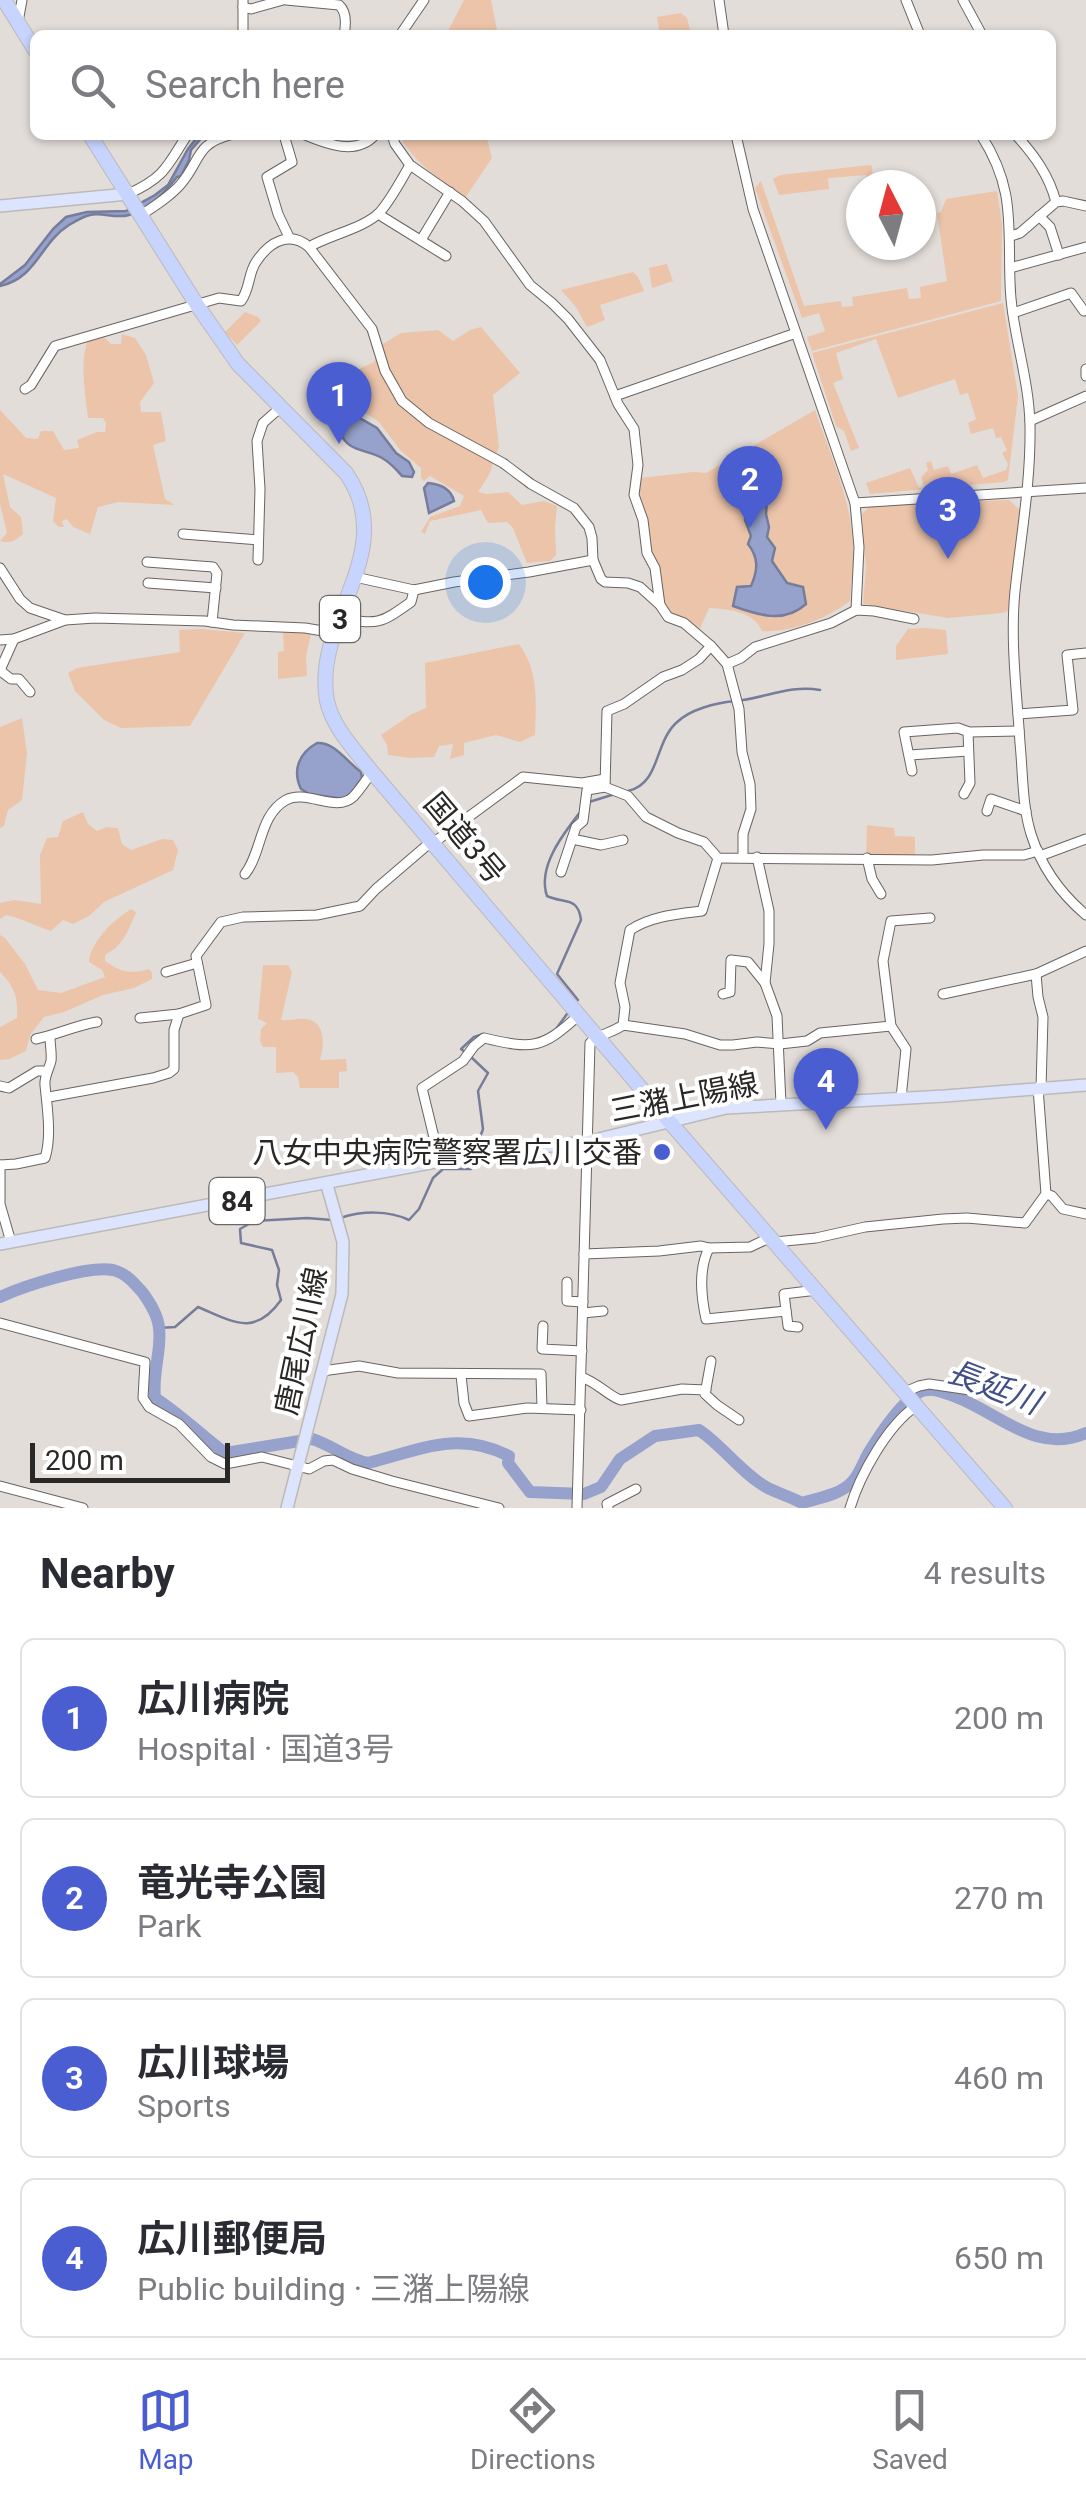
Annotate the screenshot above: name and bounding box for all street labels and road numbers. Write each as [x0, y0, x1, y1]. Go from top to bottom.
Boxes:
road number: 3 [320, 596, 360, 642]
street label: 国道3号 [417, 786, 513, 890]
street label: 三潴上陽線 [607, 1066, 761, 1128]
road number: 84 [210, 1178, 264, 1224]
street label: 唐尾広川線 [268, 1264, 334, 1418]

